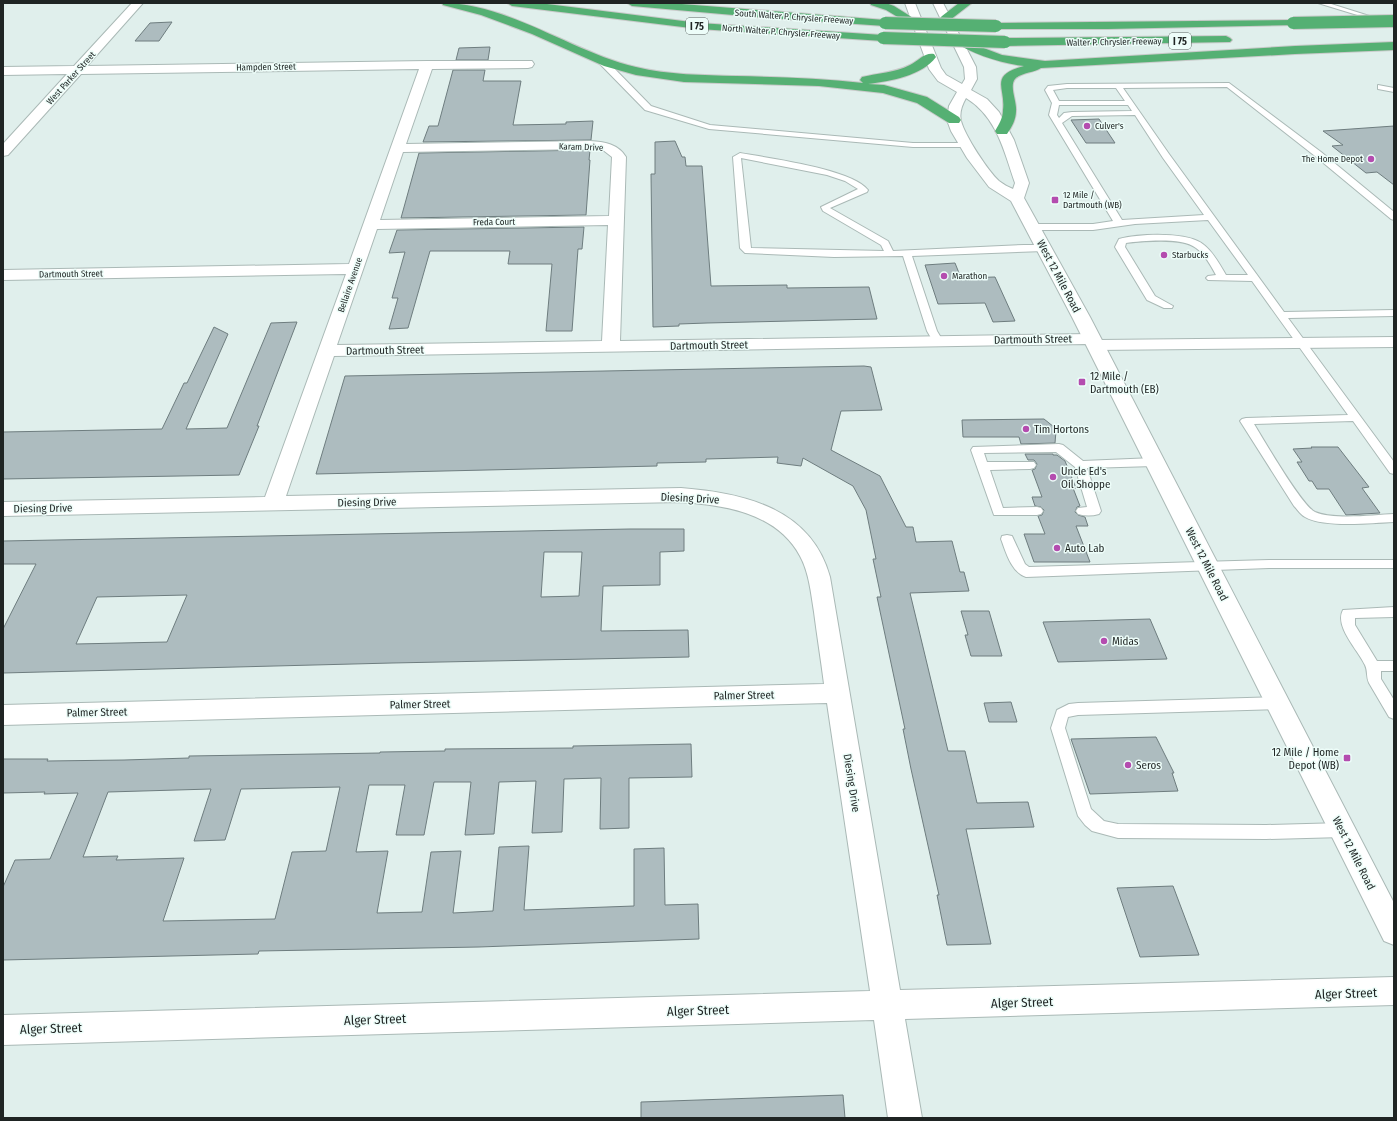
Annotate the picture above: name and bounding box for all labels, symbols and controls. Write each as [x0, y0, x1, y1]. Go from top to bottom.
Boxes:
street label: South Walter P. Chrysler Freeway [734, 8, 854, 26]
road number: I 75 [686, 18, 708, 34]
street label: North Walter P. Chrysler Freeway [722, 23, 840, 41]
road number: I 75 [1169, 33, 1191, 49]
street label: Walter P. Chrysler Freeway [1066, 36, 1162, 48]
street label: West Parker Street [45, 49, 97, 107]
street label: Hampden Street [236, 61, 296, 73]
marker: Culver's [1082, 121, 1092, 131]
place label: Culver's [1095, 121, 1124, 131]
street label: Karam Drive [559, 141, 604, 153]
place label: The Home Depot [1302, 154, 1363, 164]
marker: The Home Depot [1366, 154, 1376, 164]
place label: 12 Mile / Dartmouth (WB) [1063, 190, 1122, 210]
marker: 12 Mile / Dartmouth (WB) [1050, 195, 1060, 205]
street label: Freda Court [473, 217, 515, 227]
street label: West 12 Mile Road [1034, 238, 1083, 315]
marker: Starbucks [1159, 250, 1169, 260]
place label: Starbucks [1172, 250, 1208, 260]
street label: Bellaire Avenue [336, 256, 364, 314]
street label: Dartmouth Street [39, 268, 103, 280]
marker: Marathon [939, 271, 949, 281]
place label: Marathon [952, 271, 988, 281]
street label: Dartmouth Street [994, 332, 1073, 347]
street label: Dartmouth Street [670, 338, 749, 353]
street label: Dartmouth Street [346, 343, 425, 358]
place label: 12 Mile / Dartmouth (EB) [1090, 370, 1159, 396]
marker: 12 Mile / Dartmouth (EB) [1077, 377, 1087, 387]
place label: Tim Hortons [1034, 423, 1089, 436]
marker: Tim Hortons [1021, 424, 1031, 434]
place label: Uncle Ed's Oil Shoppe [1061, 465, 1110, 491]
marker: Uncle Ed's Oil Shoppe [1048, 472, 1058, 482]
street label: Diesing Drive [660, 490, 720, 507]
street label: Diesing Drive [337, 495, 397, 510]
street label: Diesing Drive [13, 501, 73, 516]
street label: West 12 Mile Road [1183, 525, 1231, 603]
place label: Auto Lab [1065, 542, 1105, 555]
marker: Auto Lab [1052, 543, 1062, 553]
place label: Midas [1112, 635, 1139, 648]
marker: Midas [1099, 636, 1109, 646]
street label: Palmer Street [714, 688, 775, 703]
street label: Palmer Street [390, 697, 451, 712]
street label: Palmer Street [67, 705, 128, 720]
place label: 12 Mile / Home Depot (WB) [1272, 746, 1339, 772]
street label: Diesing Drive [840, 753, 863, 813]
marker: 12 Mile / Home Depot (WB) [1342, 753, 1352, 763]
place label: Seros [1136, 759, 1161, 772]
marker: Seros [1123, 760, 1133, 770]
street label: West 12 Mile Road [1330, 814, 1378, 892]
street label: Alger Street [1315, 985, 1378, 1002]
street label: Alger Street [991, 994, 1054, 1011]
street label: Alger Street [667, 1002, 730, 1019]
street label: Alger Street [344, 1011, 407, 1028]
street label: Alger Street [20, 1020, 83, 1037]

